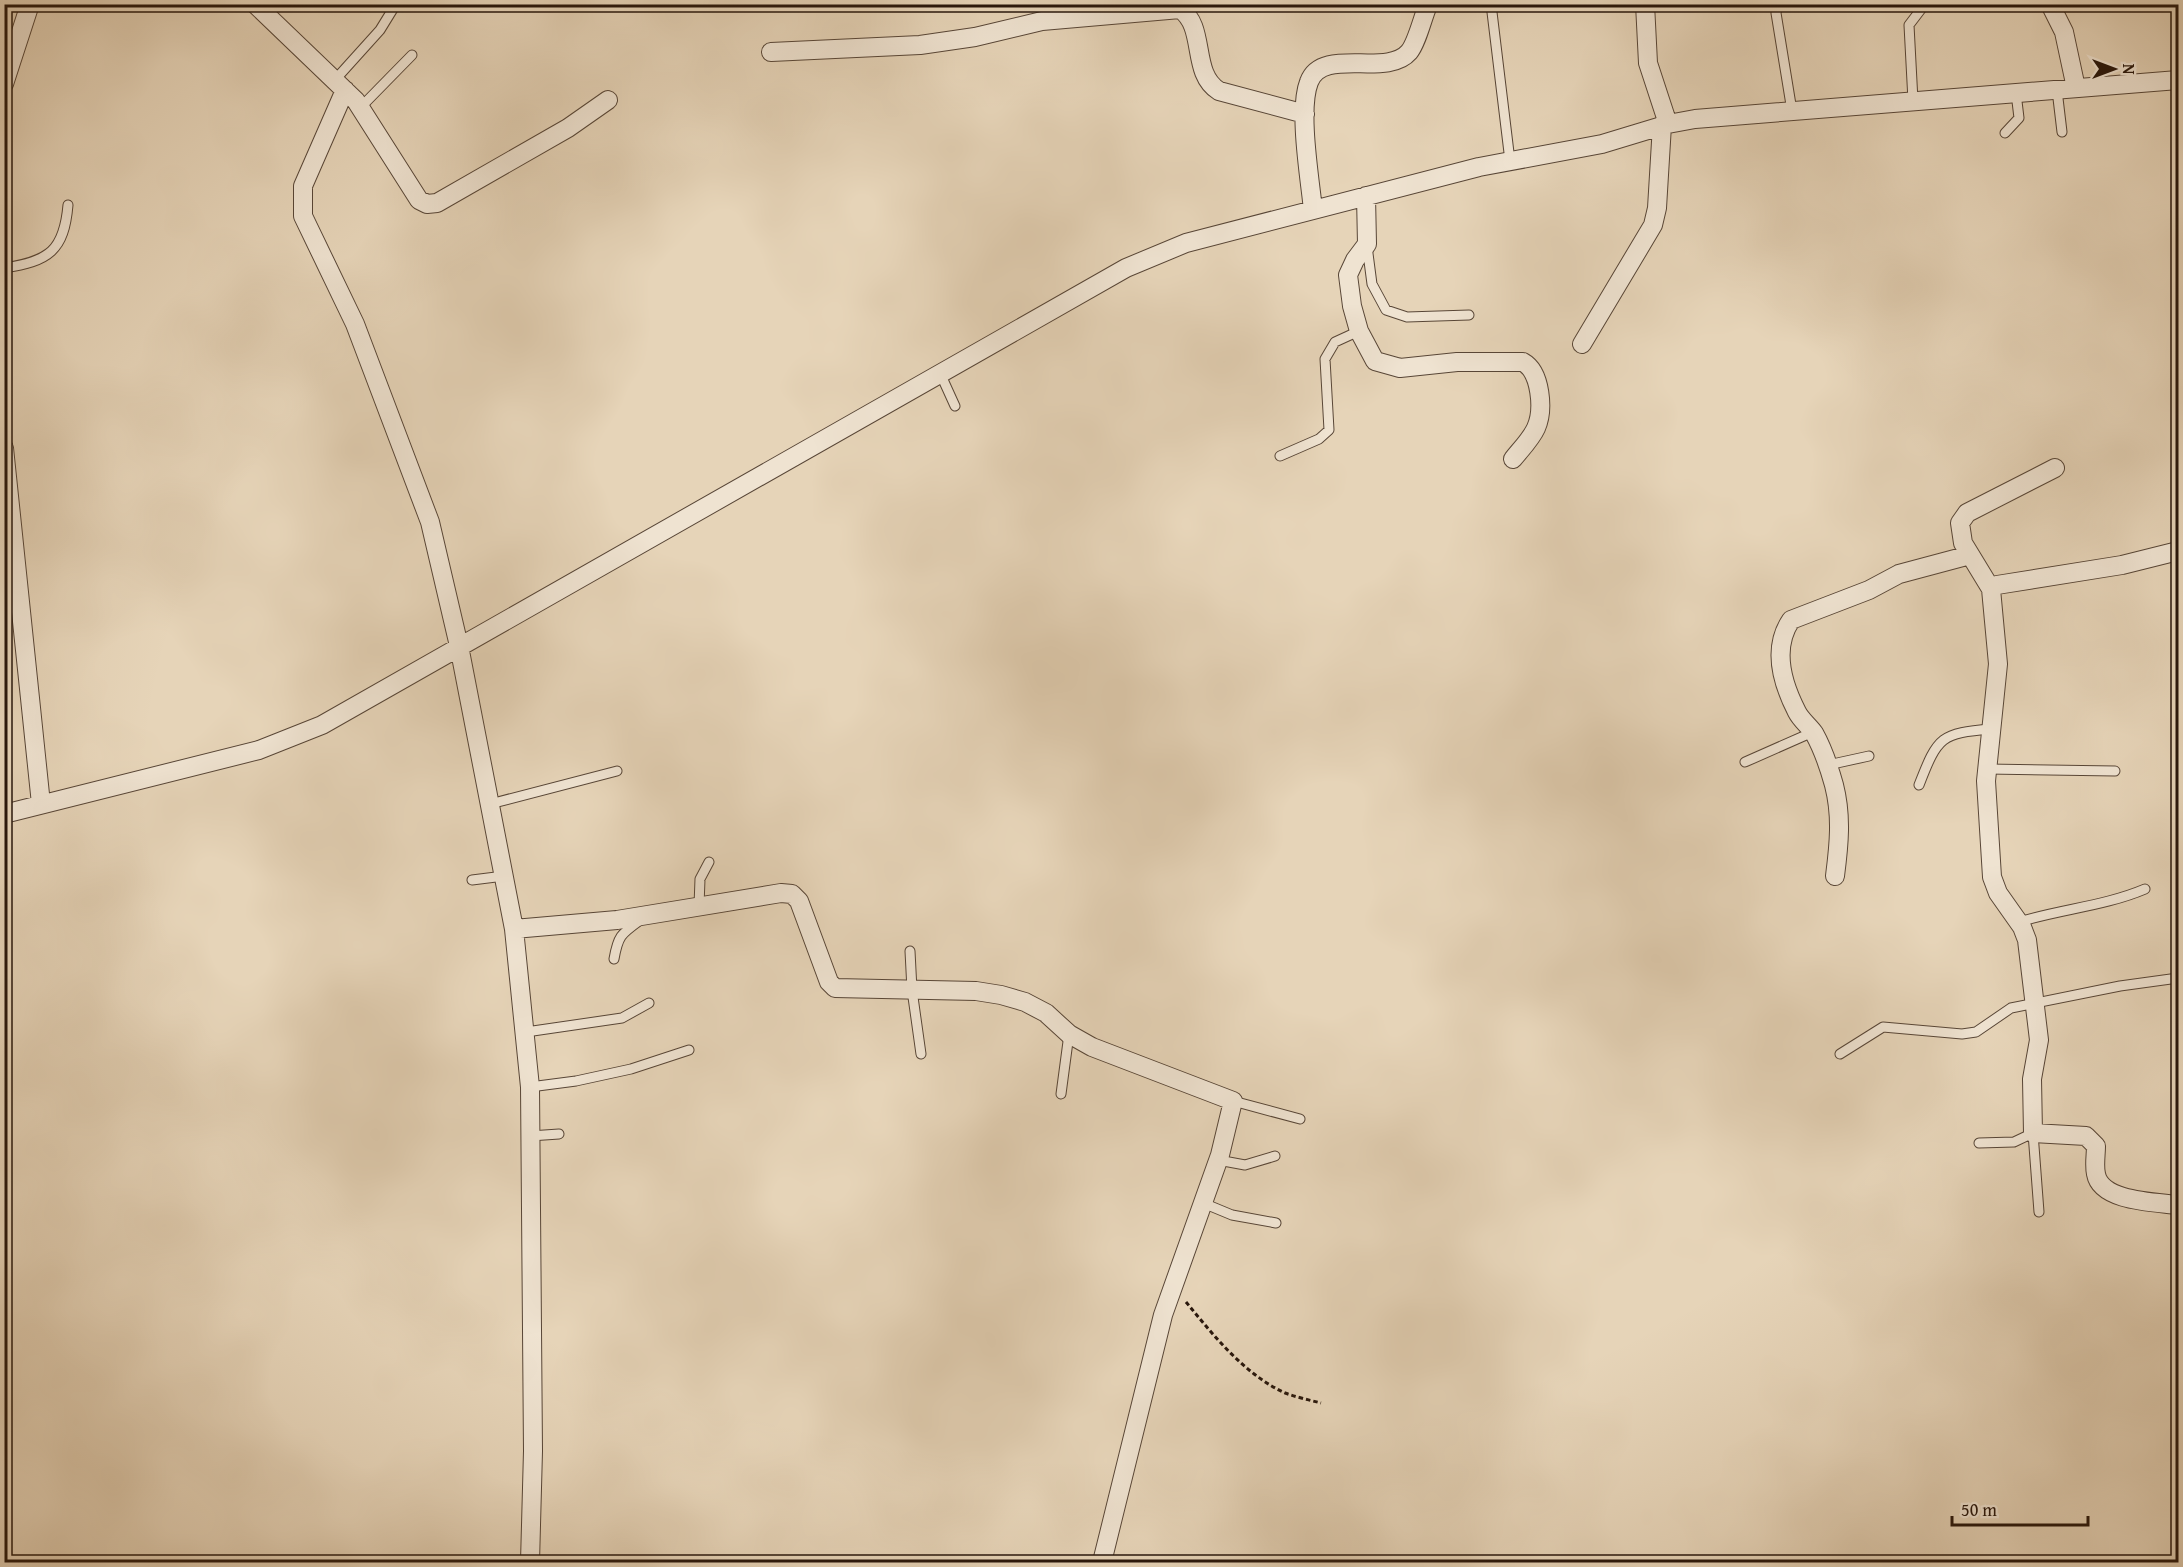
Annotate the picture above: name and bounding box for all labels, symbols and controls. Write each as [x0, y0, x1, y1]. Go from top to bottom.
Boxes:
north arrow [2084, 39, 2144, 99]
text: N [2117, 64, 2141, 75]
scale bar [1952, 1489, 2088, 1527]
text: 50 m [1961, 1496, 1997, 1523]

